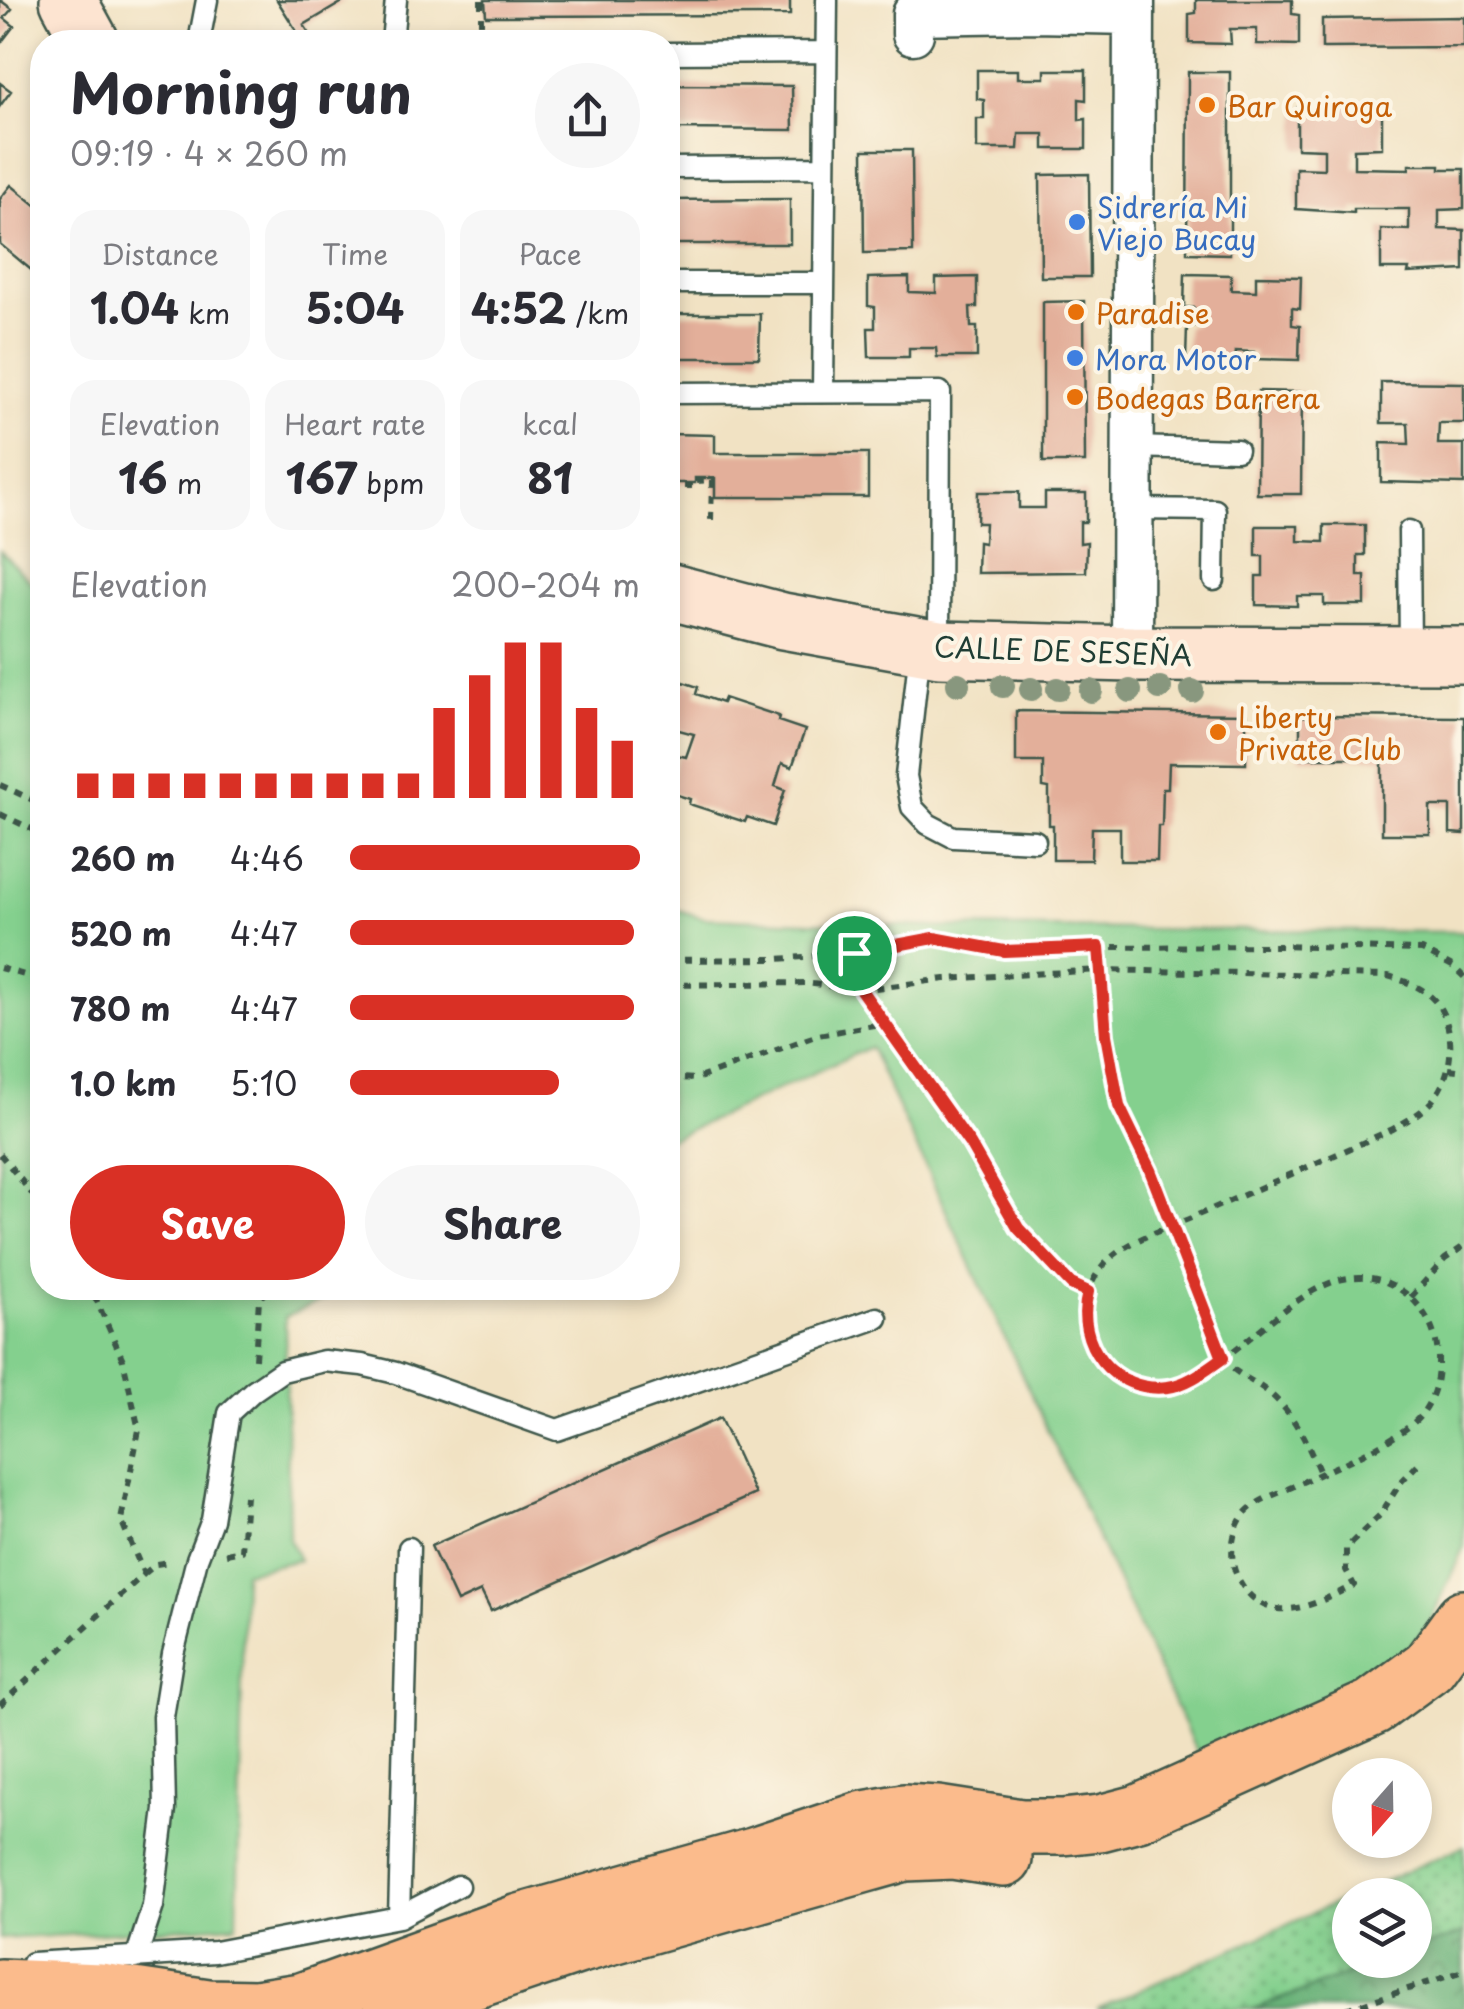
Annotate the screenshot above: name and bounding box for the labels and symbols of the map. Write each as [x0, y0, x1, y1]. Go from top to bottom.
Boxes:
place label: Bar Quiroga [1227, 84, 1393, 127]
marker: Bar Quiroga [1196, 94, 1218, 116]
place label: Sidrería Mi Viejo Bucay [1097, 185, 1256, 260]
marker: Sidrería Mi Viejo Bucay [1066, 211, 1088, 233]
place label: Paradise [1096, 291, 1210, 334]
marker: Paradise [1065, 301, 1087, 323]
place label: Mora Motor [1095, 337, 1256, 380]
marker: Mora Motor [1064, 347, 1086, 369]
place label: Bodegas Barrera [1095, 376, 1321, 419]
marker: Bodegas Barrera [1064, 386, 1086, 408]
street label: CALLE DE SESEÑA [933, 624, 1193, 676]
place label: Liberty Private Club [1238, 695, 1402, 770]
marker: Liberty Private Club [1207, 721, 1229, 743]
pin [812, 911, 897, 996]
north arrow [1332, 1758, 1432, 1858]

